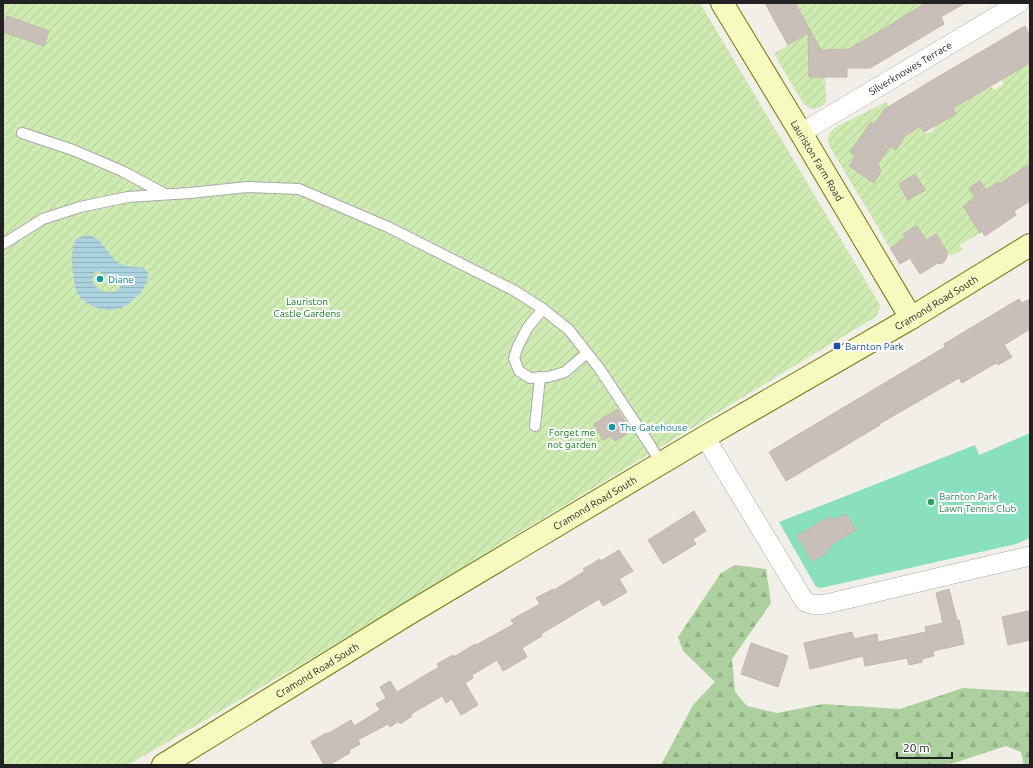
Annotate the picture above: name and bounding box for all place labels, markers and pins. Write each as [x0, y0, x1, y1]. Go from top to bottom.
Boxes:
marker: Diane [95, 274, 105, 284]
place label: Diane [108, 274, 134, 285]
marker: Barnton Park [832, 341, 842, 351]
place label: Barnton Park [845, 341, 904, 352]
marker: The Gatehouse [607, 422, 617, 432]
place label: The Gatehouse [620, 422, 687, 433]
place label: Barnton Park Lawn Tennis Club [939, 491, 1017, 514]
marker: Barnton Park Lawn Tennis Club [926, 497, 936, 507]

